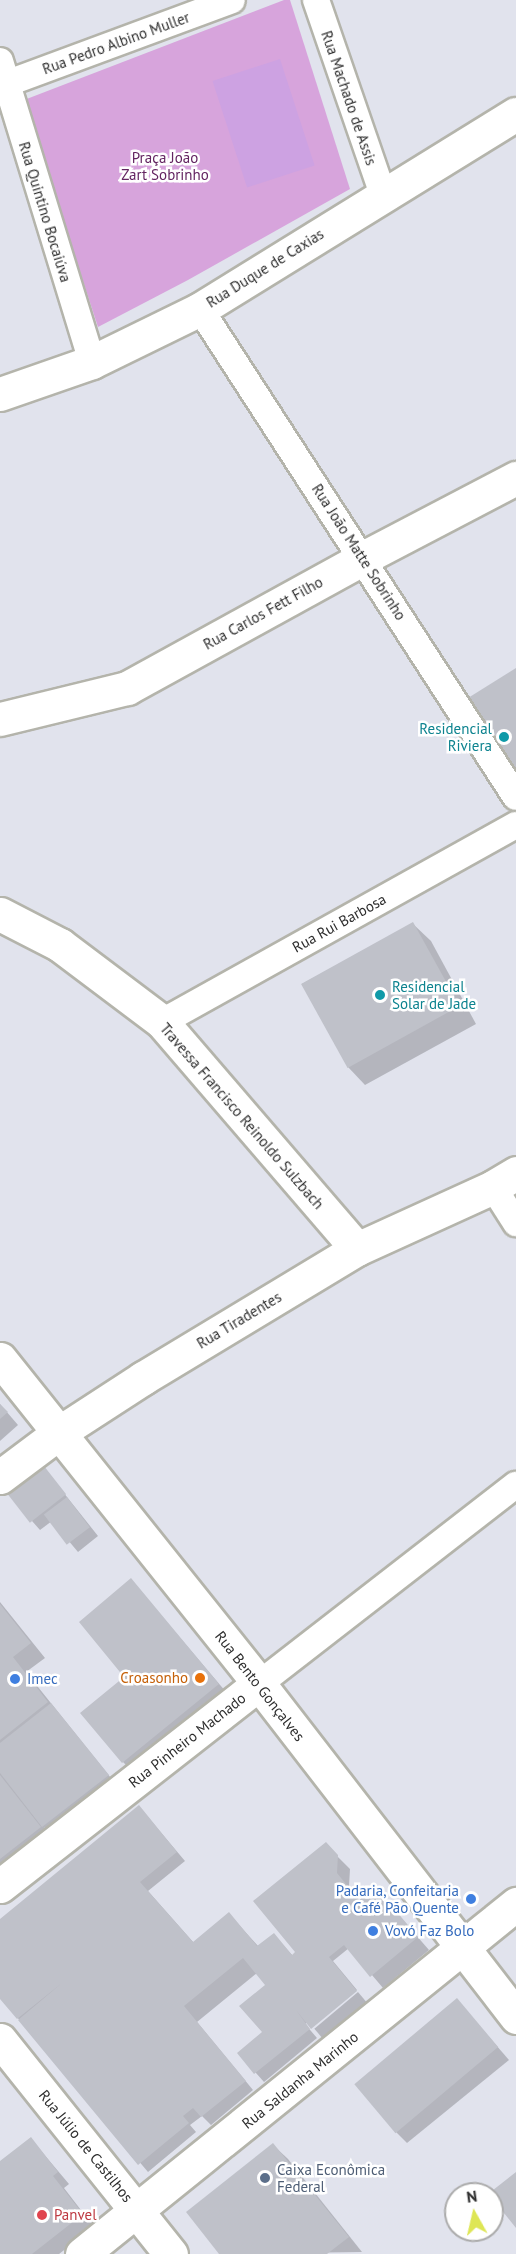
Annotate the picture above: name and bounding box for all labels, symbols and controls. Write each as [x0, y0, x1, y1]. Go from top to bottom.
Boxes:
street label: Rua Pedro Albino Muller [40, 8, 192, 78]
street label: Rua Machado de Assis [317, 28, 381, 168]
street label: Rua Quintino Bocaiúva [15, 140, 75, 284]
park label: Praça João Zart Sobrinho [121, 148, 209, 183]
street label: Rua Duque de Caxias [203, 225, 327, 311]
street label: Rua João Matte Sobrinho [308, 481, 410, 623]
street label: Rua Carlos Fett Filho [200, 573, 326, 653]
place label: Residencial Riviera [419, 719, 492, 754]
marker: Residencial Riviera [497, 730, 511, 744]
street label: Rua Rui Barbosa [289, 890, 389, 956]
place label: Residencial Solar de Jade [392, 977, 476, 1012]
marker: Residencial Solar de Jade [373, 988, 387, 1002]
street label: Travessa Francisco Reinoldo Sulzbach [156, 1019, 328, 1213]
street label: Rua Tiradentes [193, 1288, 285, 1352]
street label: Rua Bento Gonçalves [211, 1627, 309, 1745]
place label: Croasonho [120, 1669, 188, 1687]
place label: Imec [27, 1670, 58, 1688]
marker: Croasonho [193, 1671, 207, 1685]
marker: Imec [8, 1672, 22, 1686]
street label: Rua Pinheiro Machado [125, 1689, 249, 1791]
place label: Padaria, Confeitaria e Café Pão Quente [335, 1881, 459, 1916]
marker: Padaria, Confeitaria e Café Pão Quente [464, 1892, 478, 1906]
place label: Vovó Faz Bolo [385, 1922, 475, 1940]
marker: Vovó Faz Bolo [366, 1924, 380, 1938]
street label: Rua Saldanha Marinho [238, 2028, 362, 2132]
street label: Rua Júlio de Castilhos [35, 2086, 137, 2206]
place label: Caixa Econômica Federal [277, 2160, 385, 2195]
marker: Caixa Econômica Federal [258, 2171, 272, 2185]
north arrow [444, 2182, 504, 2242]
text: N [465, 2186, 478, 2207]
place label: Panvel [54, 2206, 97, 2224]
marker: Panvel [35, 2208, 49, 2222]

